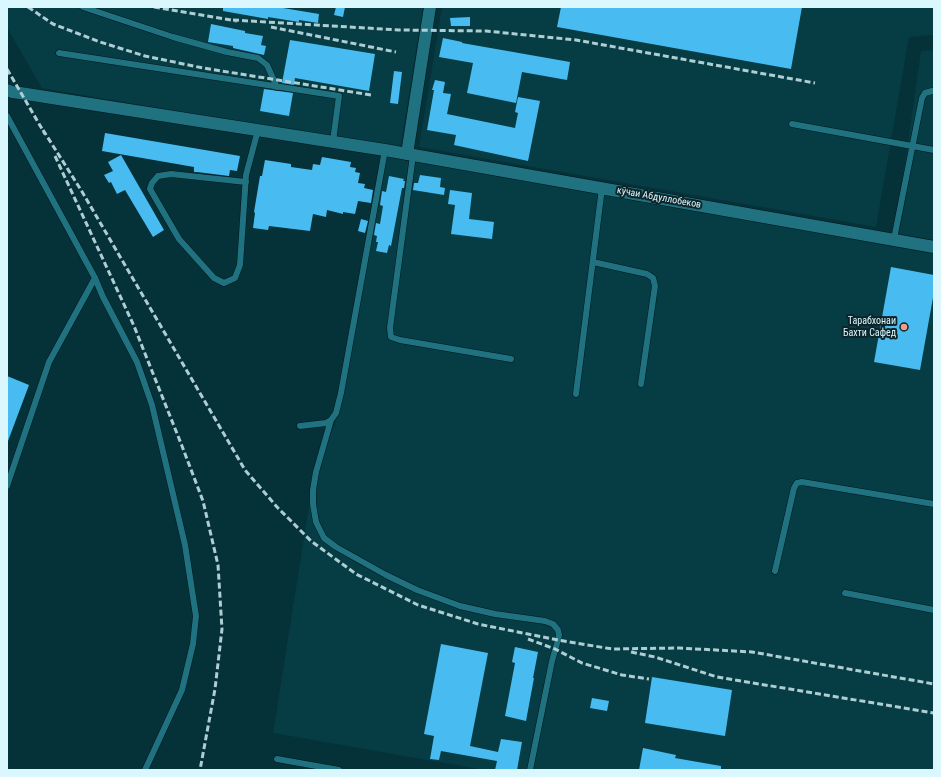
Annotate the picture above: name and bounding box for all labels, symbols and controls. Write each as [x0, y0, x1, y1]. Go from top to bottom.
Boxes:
street label: кӯчаи Абдуллобеков [616, 185, 702, 211]
place label: Тарабхонаи Бахти Сафед [843, 315, 896, 338]
marker: Тарабхонаи Бахти Сафед [899, 322, 909, 332]

